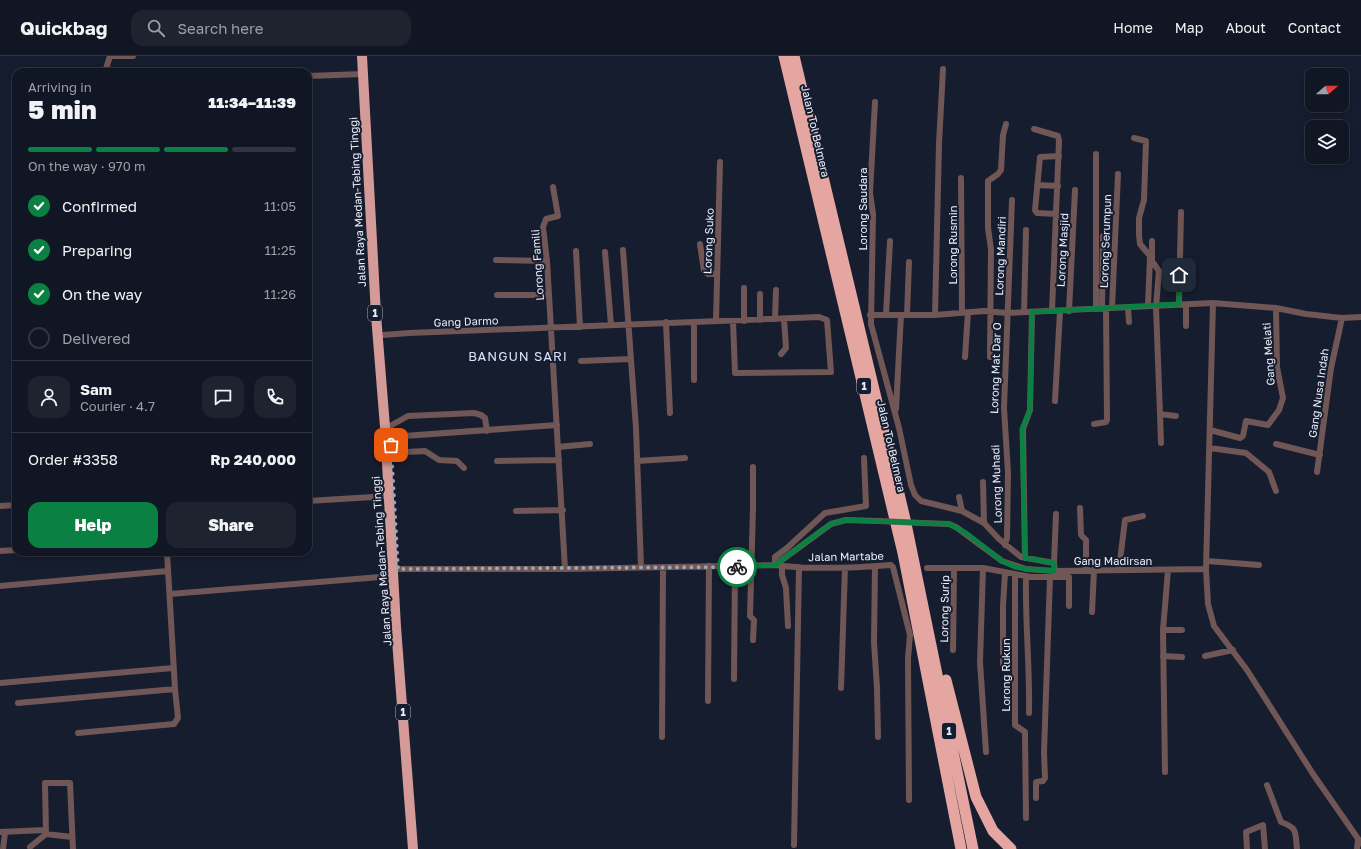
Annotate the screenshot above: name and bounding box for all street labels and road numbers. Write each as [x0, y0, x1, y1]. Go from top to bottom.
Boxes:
street label: Jalan Tol Belmera [799, 84, 833, 178]
street label: Jalan Raya Medan-Tebing Tinggi [346, 117, 368, 287]
street label: Lorong Saudara [856, 167, 869, 251]
street label: Lorong Serumpun [1097, 194, 1113, 288]
street label: Lorong Rusmin [946, 205, 959, 285]
street label: Lorong Suko [700, 207, 716, 274]
street label: Lorong Masjid [1054, 213, 1070, 287]
street label: Lorong Mandiri [992, 216, 1008, 296]
street label: Lorong Famili [528, 229, 546, 301]
road number: 1 [368, 305, 382, 321]
street label: Gang Darmo [433, 313, 499, 329]
street label: Lorong Mat Dar O [987, 322, 1003, 414]
street label: Gang Melati [1259, 322, 1277, 386]
street label: Gang Nusa Indah [1305, 348, 1331, 438]
road number: 1 [857, 378, 871, 394]
street label: Jalan Tol Belmera [875, 399, 909, 493]
street label: Lorong Muhadi [988, 444, 1004, 524]
street label: Jalan Raya Medan-Tebing Tinggi [369, 476, 393, 646]
street label: Jalan Martabe [808, 549, 884, 563]
street label: Gang Madirsan [1074, 554, 1152, 567]
street label: Lorong Surip [937, 575, 951, 643]
street label: Lorong Rukun [999, 638, 1012, 712]
road number: 1 [396, 704, 410, 720]
road number: 1 [942, 723, 956, 739]

